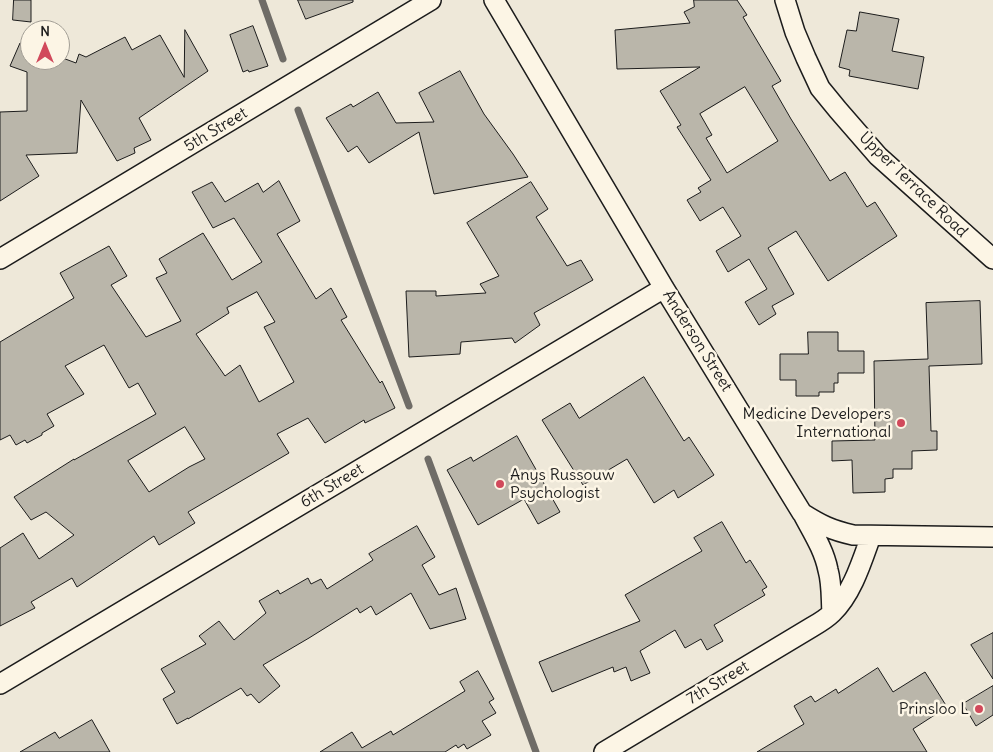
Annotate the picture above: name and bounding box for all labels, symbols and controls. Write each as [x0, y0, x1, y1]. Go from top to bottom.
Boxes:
north arrow [20, 20, 70, 70]
text: N [40, 22, 50, 40]
street label: 5th Street [181, 104, 251, 156]
street label: Upper Terrace Road [855, 128, 971, 242]
street label: Anderson Street [658, 287, 736, 395]
place label: Medicine Developers International [743, 404, 891, 442]
marker: Medicine Developers International [895, 417, 907, 429]
street label: 6th Street [297, 460, 367, 512]
place label: Anys Russouw Psychologist [510, 465, 615, 503]
marker: Anys Russouw Psychologist [494, 478, 506, 490]
street label: 7th Street [683, 657, 753, 709]
place label: Prinsloo L [899, 699, 969, 719]
marker: Prinsloo L [973, 703, 985, 715]

